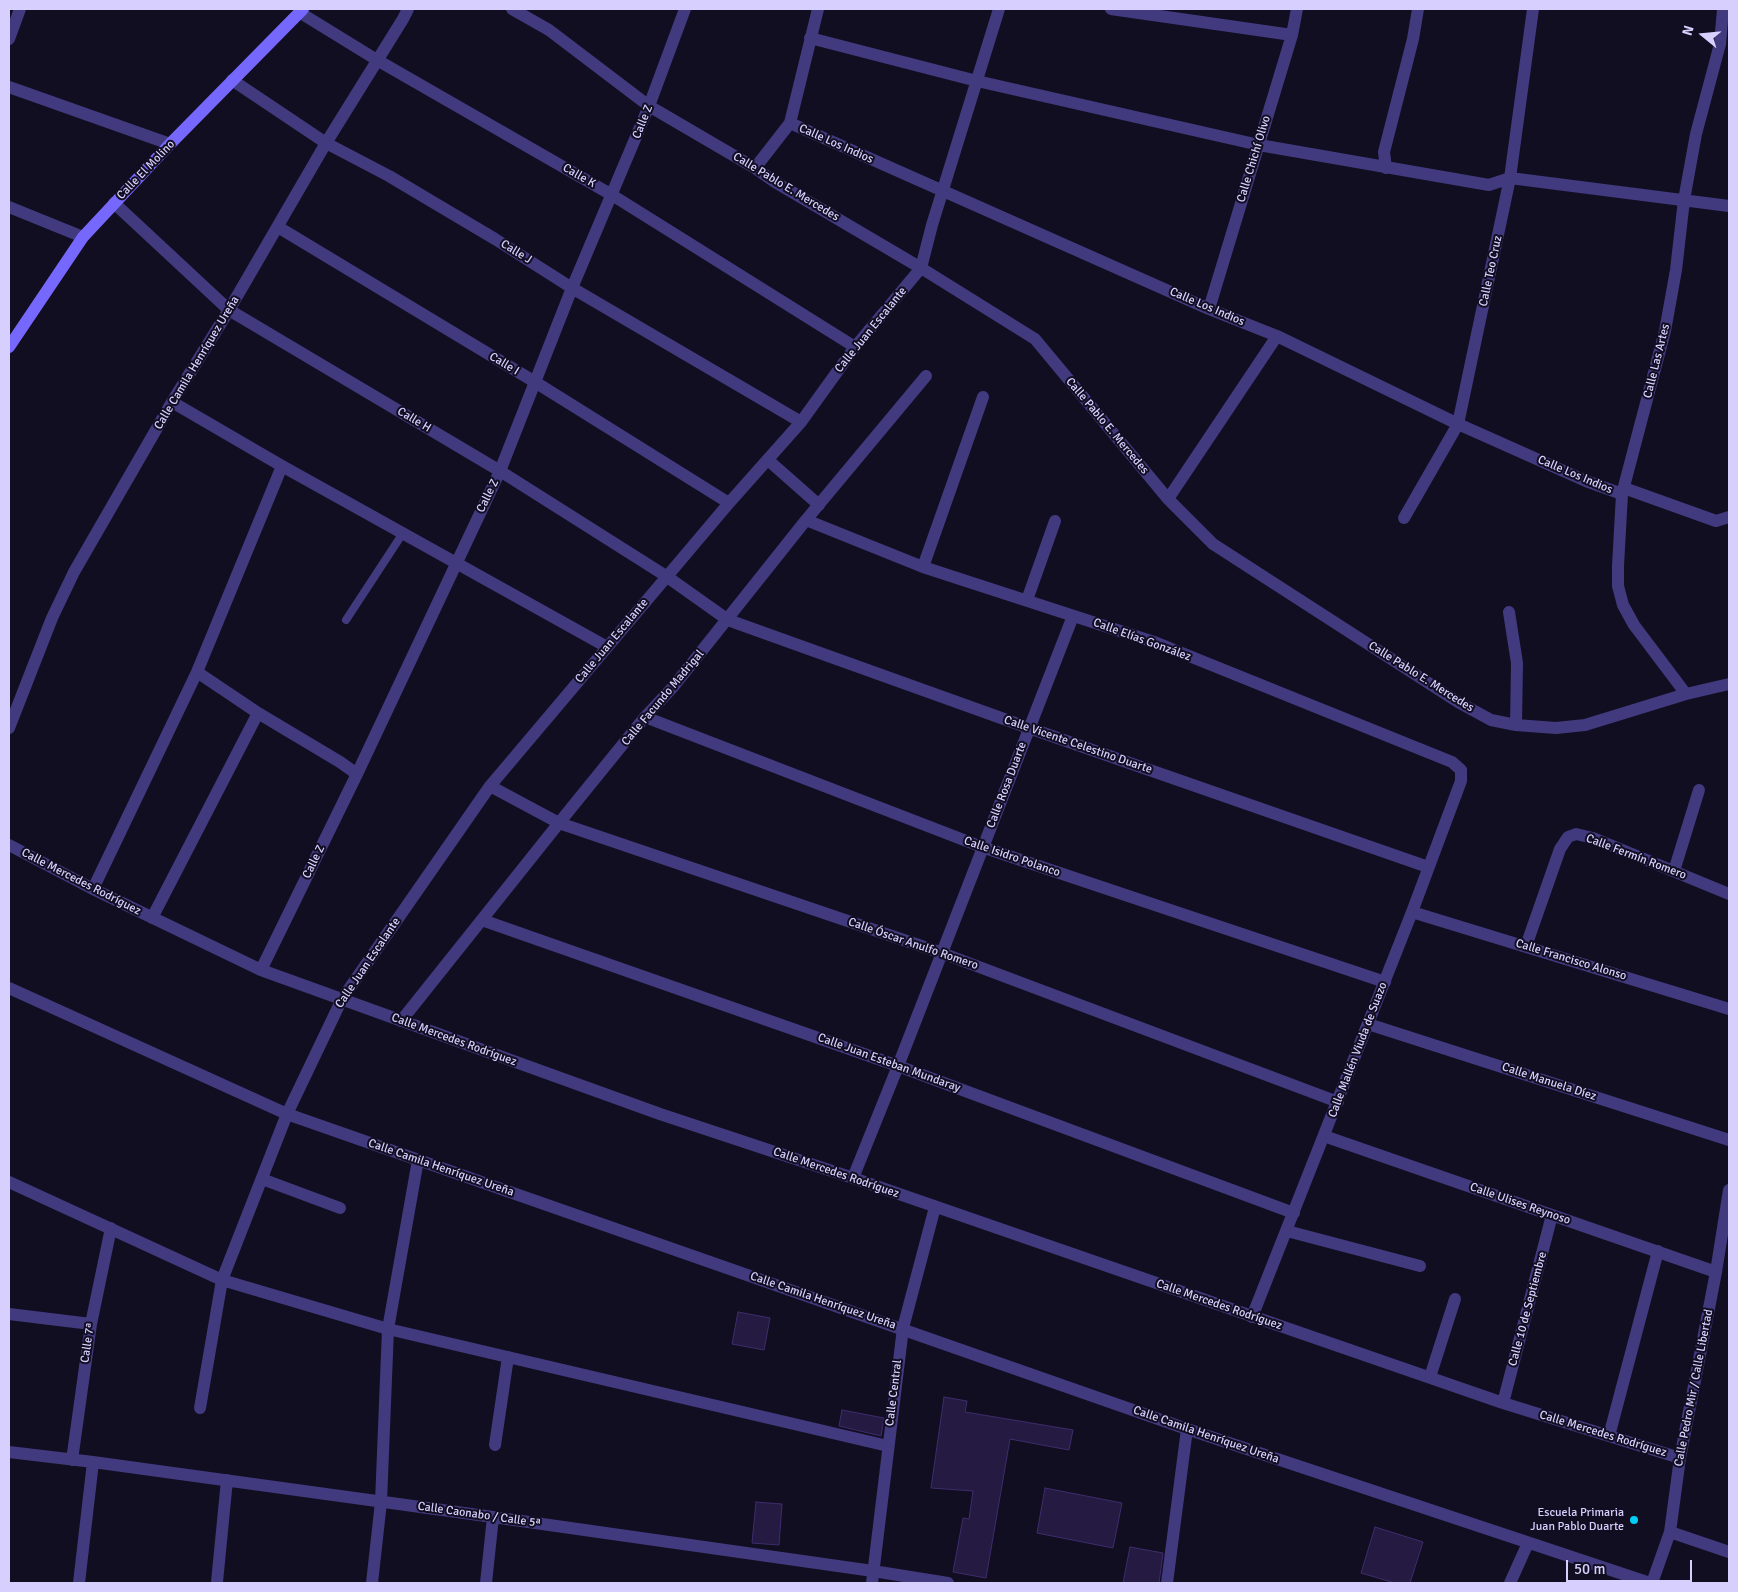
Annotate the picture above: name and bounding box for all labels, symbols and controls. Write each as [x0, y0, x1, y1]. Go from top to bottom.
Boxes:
north arrow [1678, 10, 1728, 60]
text: N [1679, 23, 1698, 38]
street label: Calle Z [630, 103, 656, 141]
street label: Calle Chichí Olivo [1234, 114, 1274, 204]
street label: Calle Los Indios [797, 121, 875, 167]
street label: Calle El Molino [114, 137, 178, 203]
street label: Calle Pablo E. Mercedes [730, 150, 842, 224]
street label: Calle K [560, 161, 598, 191]
street label: Calle Teo Cruz [1476, 234, 1506, 308]
street label: Calle J [498, 237, 534, 267]
street label: Calle Juan Escalante [832, 284, 910, 376]
street label: Calle Los Indios [1167, 285, 1247, 329]
street label: Calle Camila Henríquez Ureña [151, 294, 243, 432]
street label: Calle Las Artes [1641, 322, 1673, 400]
street label: Calle I [486, 350, 522, 378]
street label: Calle Pablo E. Mercedes [1062, 375, 1152, 477]
street label: Calle H [395, 404, 433, 436]
street label: Calle Los Indios [1535, 453, 1615, 497]
street label: Calle Z [474, 477, 502, 515]
street label: Calle Juan Escalante [572, 596, 652, 686]
street label: Calle Elías González [1091, 616, 1193, 664]
street label: Calle Pablo E. Mercedes [1366, 639, 1476, 715]
street label: Calle Facundo Madrigal [619, 647, 707, 749]
street label: Calle Vicente Celestino Duarte [1002, 713, 1154, 777]
street label: Calle Rosa Duarte [984, 740, 1030, 830]
street label: Calle Fermín Romero [1584, 831, 1688, 883]
street label: Calle Isidro Polanco [962, 834, 1062, 880]
street label: Calle Z [300, 843, 328, 881]
street label: Calle Mercedes Rodríguez [19, 846, 143, 918]
street label: Calle Juan Escalante [332, 915, 404, 1011]
street label: Calle Óscar Anulfo Romero [846, 915, 980, 973]
street label: Calle Francisco Alonso [1514, 936, 1628, 984]
street label: Calle Mallén Viuda de Suazo [1325, 980, 1391, 1120]
street label: Calle Mercedes Rodríguez [389, 1011, 519, 1069]
street label: Calle Juan Esteban Mundaray [816, 1030, 962, 1096]
street label: Calle Manuela Díez [1500, 1060, 1598, 1104]
street label: Calle Camila Henríquez Ureña [366, 1136, 516, 1200]
street label: Calle Mercedes Rodríguez [771, 1145, 901, 1201]
street label: Calle Ulises Reynoso [1468, 1180, 1572, 1228]
street label: Calle 10 de Septiembre [1506, 1250, 1550, 1368]
street label: Calle Camila Henríquez Ureña [748, 1269, 898, 1333]
street label: Calle Mercedes Rodríguez [1154, 1277, 1284, 1333]
street label: Calle Pedro Mir / Calle Libertad [1672, 1308, 1716, 1468]
street label: Calle 7ª [78, 1322, 98, 1364]
street label: Calle Central [883, 1359, 905, 1427]
street label: Calle Camila Henríquez Ureña [1131, 1403, 1281, 1467]
street label: Calle Mercedes Rodríguez [1538, 1408, 1668, 1460]
street label: Calle Caonabo / Calle 5ª [417, 1499, 541, 1531]
place label: Escuela Primaria Juan Pablo Duarte [1530, 1506, 1624, 1534]
marker: Escuela Primaria Juan Pablo Duarte [1628, 1514, 1640, 1526]
scale bar [1568, 1550, 1694, 1582]
text: 50 m [1574, 1560, 1605, 1578]

